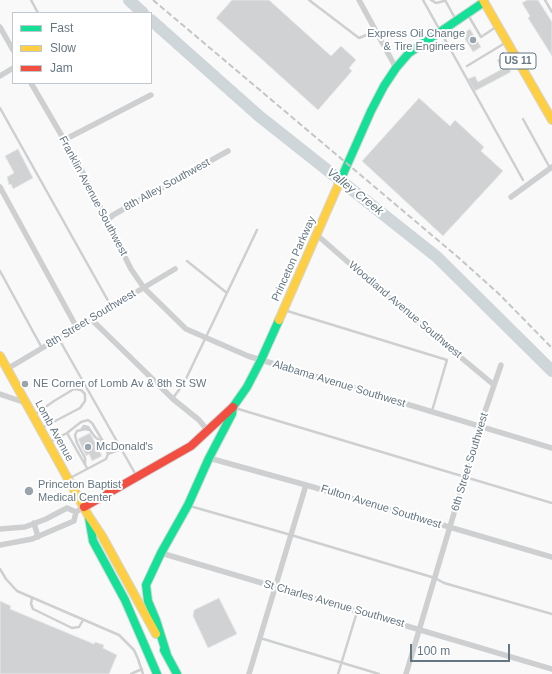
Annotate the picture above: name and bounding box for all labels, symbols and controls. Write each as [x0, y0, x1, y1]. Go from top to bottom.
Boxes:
legend [12, 12, 152, 84]
text: Fast [50, 21, 73, 35]
place label: Express Oil Change & Tire Engineers [367, 27, 465, 53]
marker: Express Oil Change & Tire Engineers [468, 35, 478, 45]
text: Slow [50, 41, 76, 55]
road number: US 11 [500, 53, 536, 69]
text: Jam [50, 61, 73, 75]
street label: Franklin Avenue Southwest [56, 134, 130, 258]
street label: 8th Alley Southwest [122, 156, 212, 214]
water label: Valley Creek [324, 166, 386, 218]
street label: Princeton Parkway [269, 214, 319, 304]
street label: Woodland Avenue Southwest [346, 259, 464, 361]
street label: 8th Street Southwest [44, 287, 138, 351]
street label: Alabama Avenue Southwest [271, 358, 407, 410]
place label: NE Corner of Lomb Av & 8th St SW [33, 377, 206, 391]
marker: NE Corner of Lomb Av & 8th St SW [20, 379, 30, 389]
street label: Lomb Avenue [32, 398, 76, 464]
street label: 6th Street Southwest [449, 411, 491, 513]
place label: McDonald's [96, 440, 153, 454]
marker: McDonald's [83, 442, 93, 452]
place label: Princeton Baptist Medical Center [38, 478, 121, 504]
street label: Fulton Avenue Southwest [319, 482, 443, 532]
marker: Princeton Baptist Medical Center [23, 485, 35, 497]
street label: St Charles Avenue Southwest [262, 578, 406, 630]
scale bar [412, 636, 512, 662]
text: 100 m [417, 644, 450, 658]

